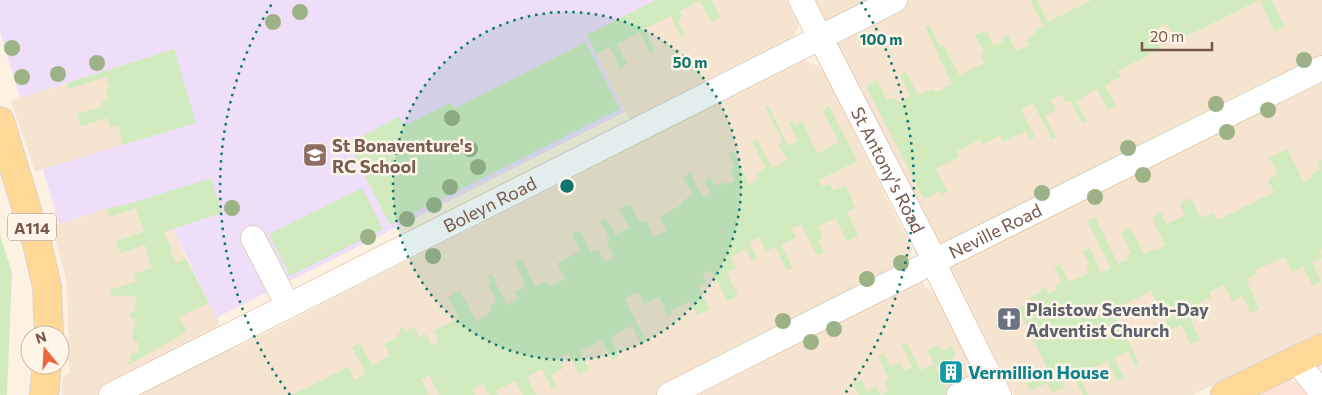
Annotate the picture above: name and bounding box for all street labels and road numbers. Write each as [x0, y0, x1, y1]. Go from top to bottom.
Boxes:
street label: St Antony's Road [847, 103, 930, 237]
street label: Boleyn Road [439, 172, 540, 237]
street label: Neville Road [945, 198, 1045, 263]
road number: A114 [8, 213, 56, 240]

